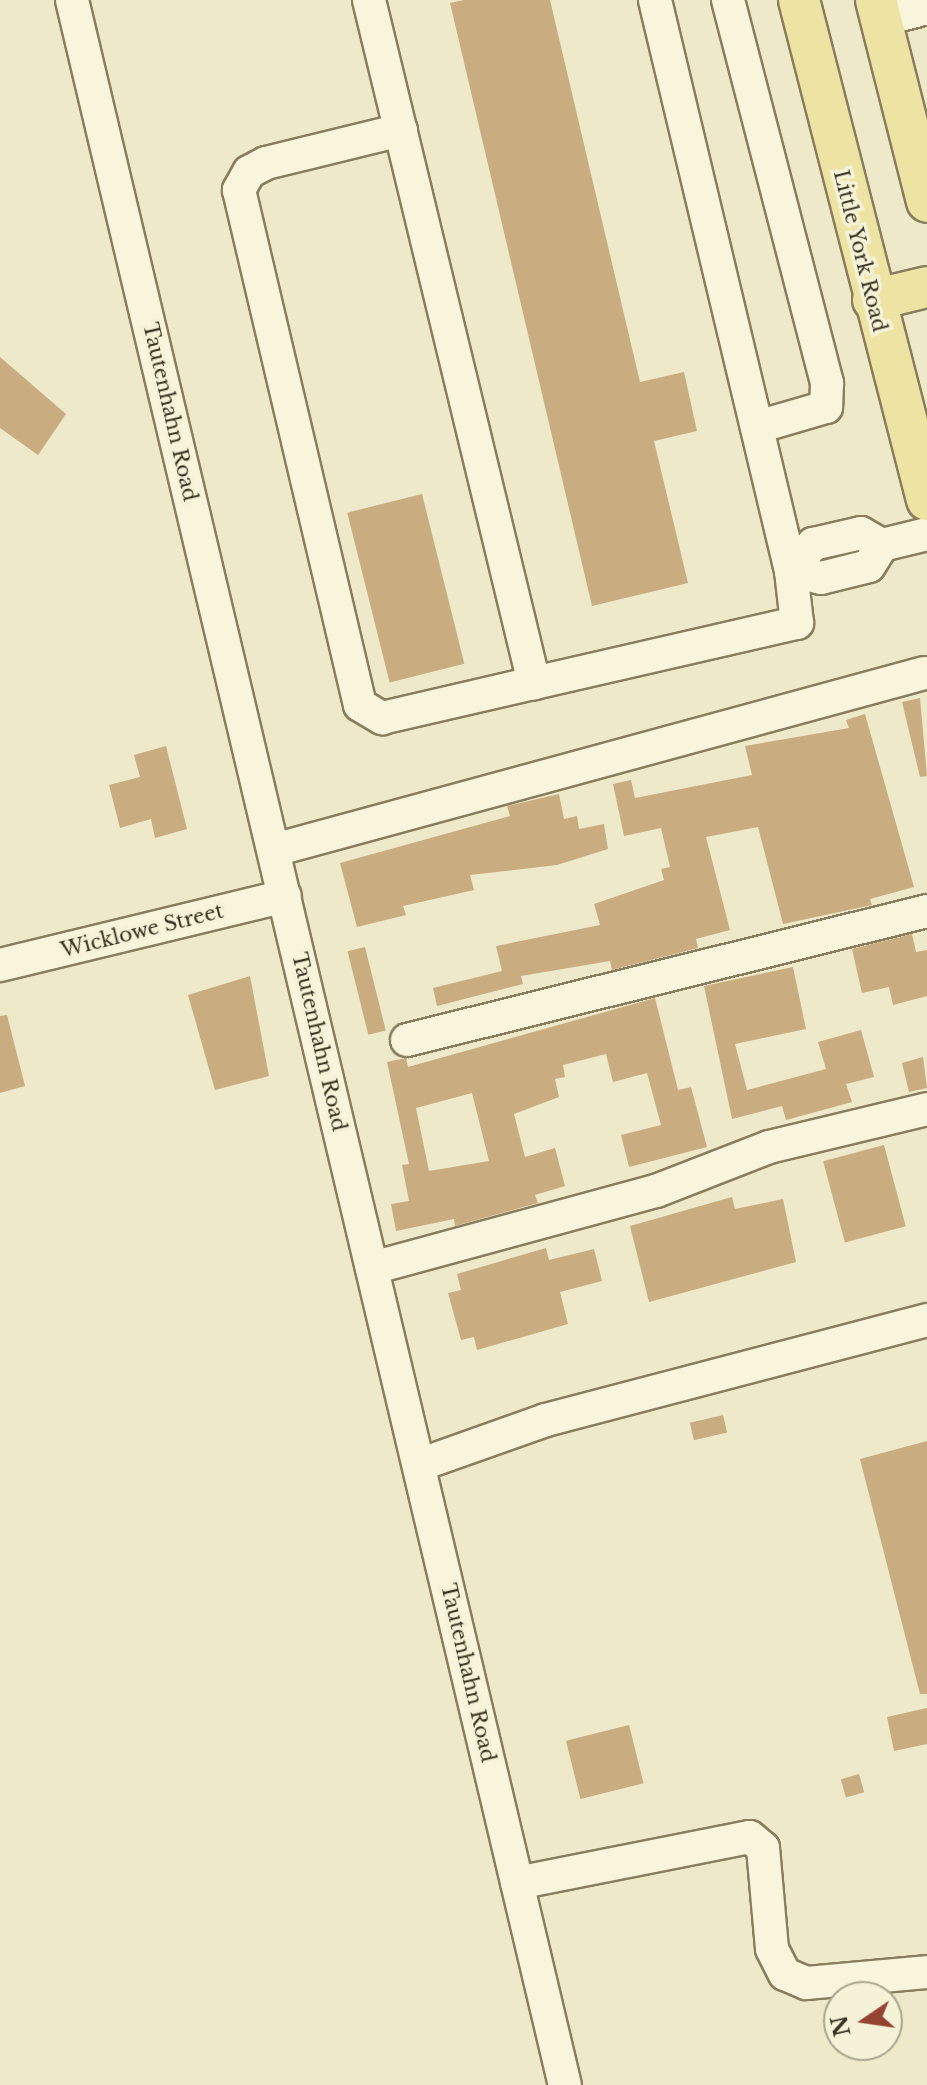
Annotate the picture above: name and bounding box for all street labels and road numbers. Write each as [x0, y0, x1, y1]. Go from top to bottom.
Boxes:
street label: Little York Road [828, 167, 892, 335]
street label: Tautenhahn Road [138, 320, 202, 504]
street label: Wicklowe Street [58, 899, 226, 963]
street label: Tautenhahn Road [287, 950, 351, 1134]
street label: Tautenhahn Road [436, 1581, 500, 1765]

